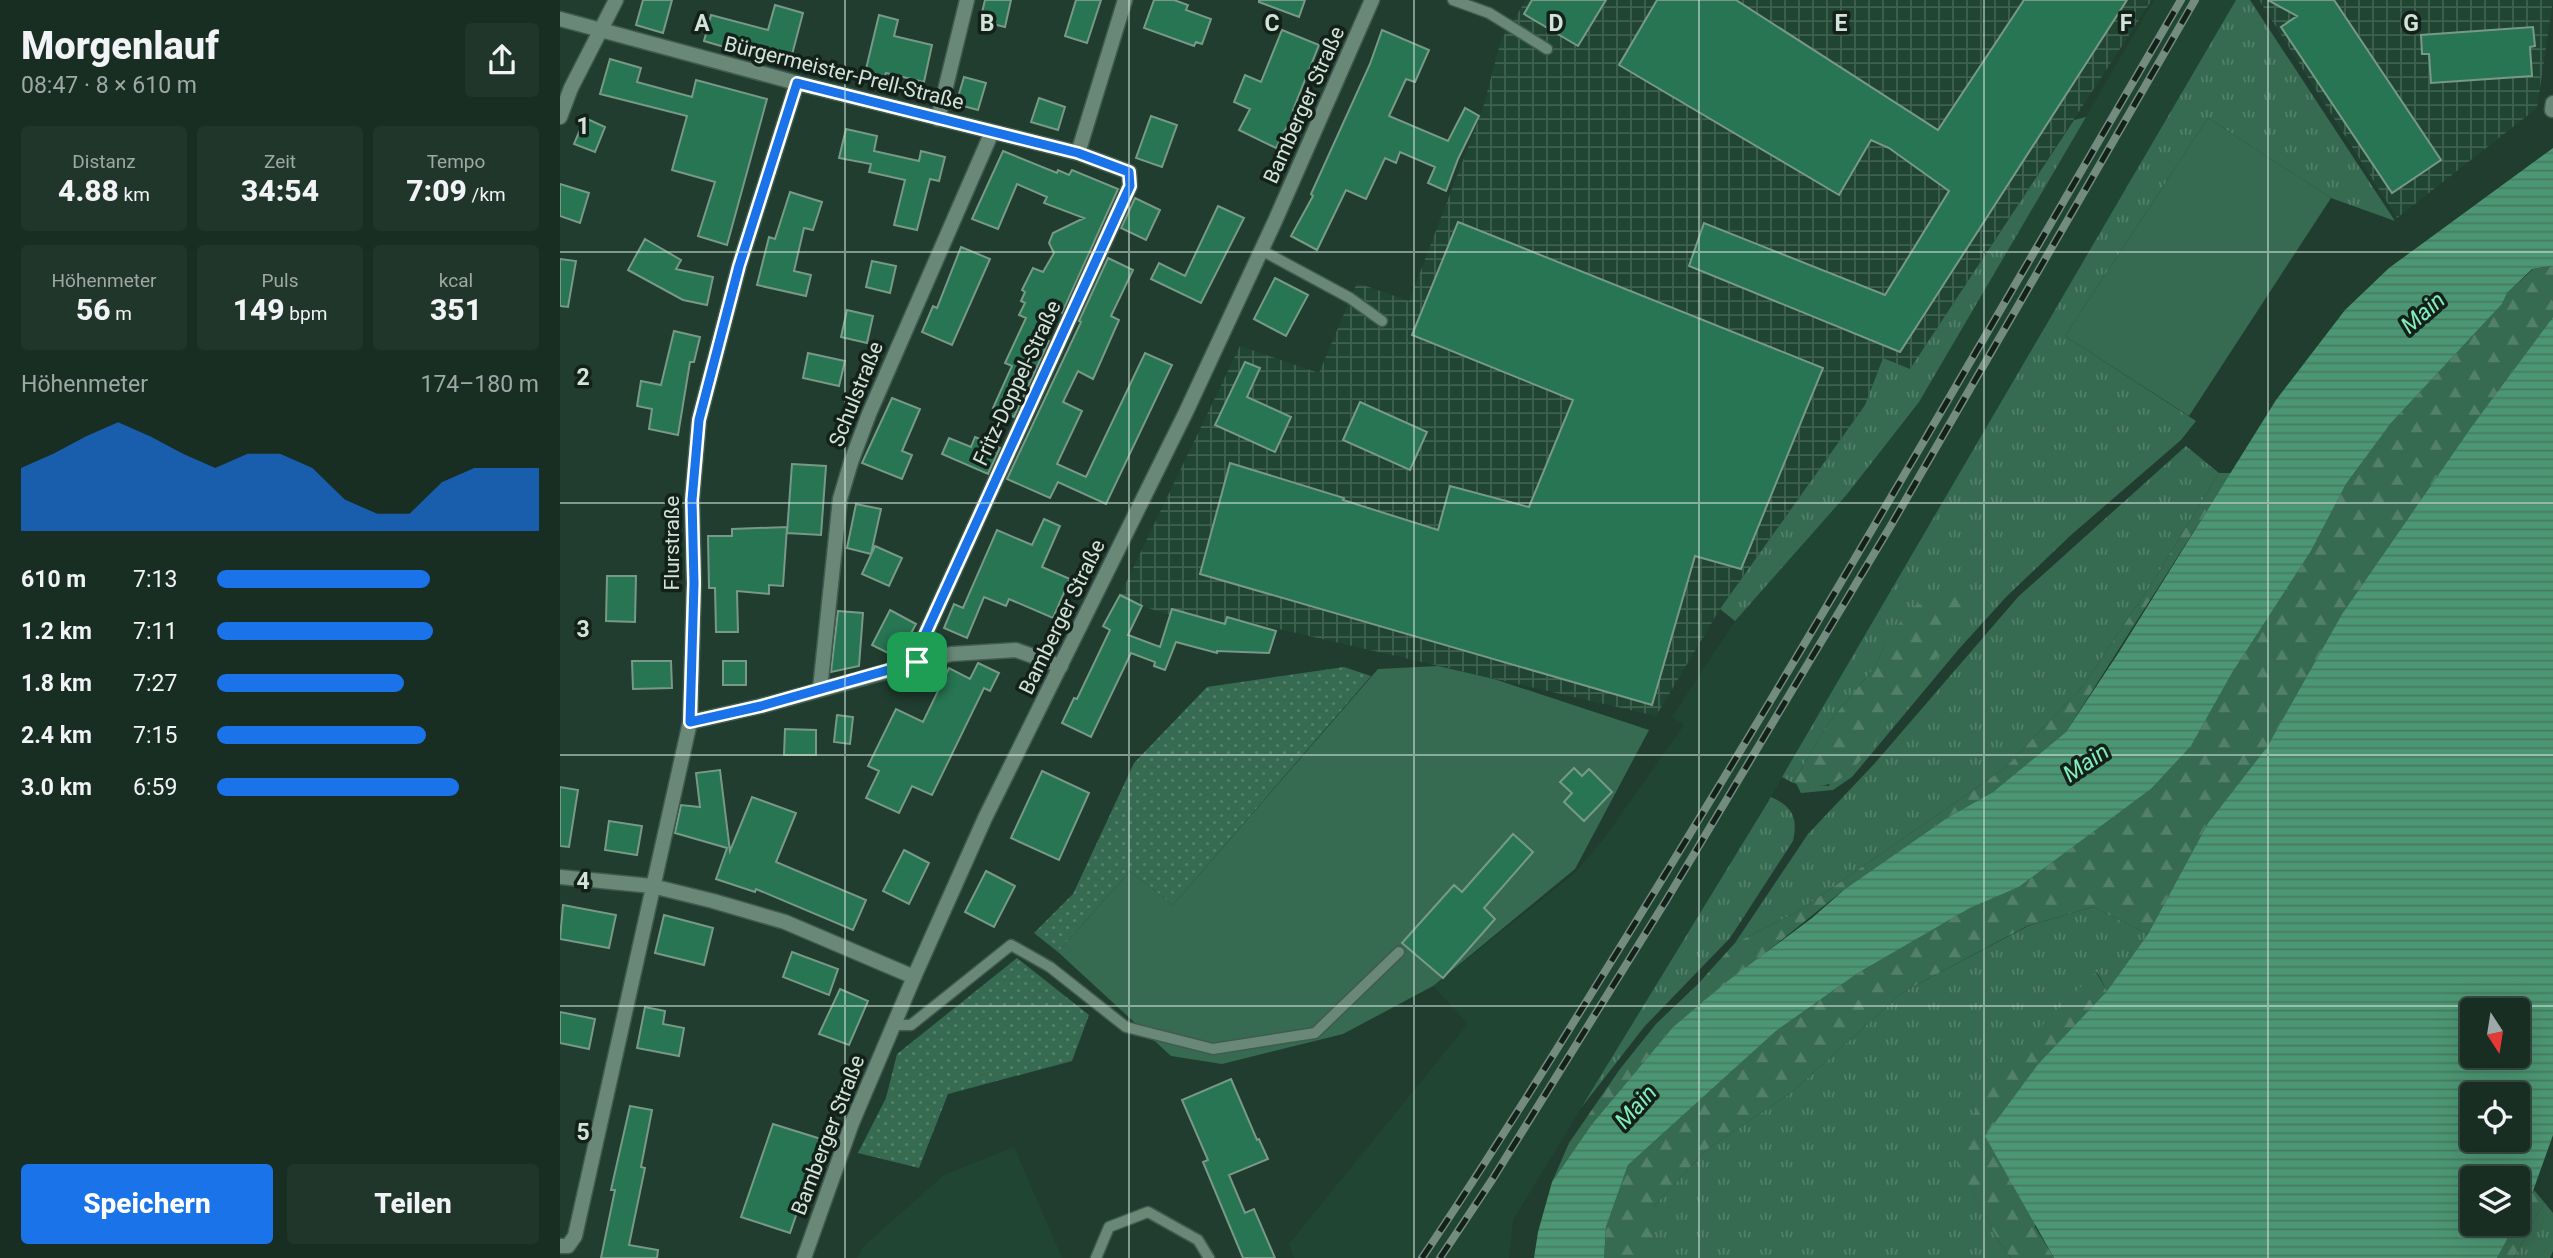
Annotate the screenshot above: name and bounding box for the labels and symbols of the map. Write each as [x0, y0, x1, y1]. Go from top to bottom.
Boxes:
text: A [694, 10, 710, 37]
text: B [980, 10, 994, 37]
text: C [1264, 10, 1280, 37]
text: D [1549, 10, 1563, 37]
text: E [1835, 10, 1848, 37]
text: F [2120, 10, 2133, 37]
text: G [2403, 10, 2419, 37]
street label: Bamberger Straße [1259, 23, 1349, 187]
street label: Bürgermeister-Prell-Straße [722, 32, 966, 114]
text: 1 [576, 113, 590, 140]
water label: Main [2396, 287, 2450, 339]
street label: Fritz-Doppel-Straße [968, 297, 1066, 469]
street label: Schulstraße [824, 338, 888, 450]
text: 2 [576, 364, 590, 391]
street label: Flurstraße [660, 496, 684, 590]
street label: Bamberger Straße [1014, 536, 1110, 698]
text: 3 [576, 616, 590, 643]
pin [887, 632, 947, 692]
water label: Main [2058, 738, 2114, 788]
text: 4 [576, 868, 590, 895]
north arrow [2460, 998, 2530, 1068]
street label: Bamberger Straße [786, 1052, 870, 1218]
water label: Main [1609, 1080, 1663, 1134]
text: 5 [576, 1119, 590, 1146]

